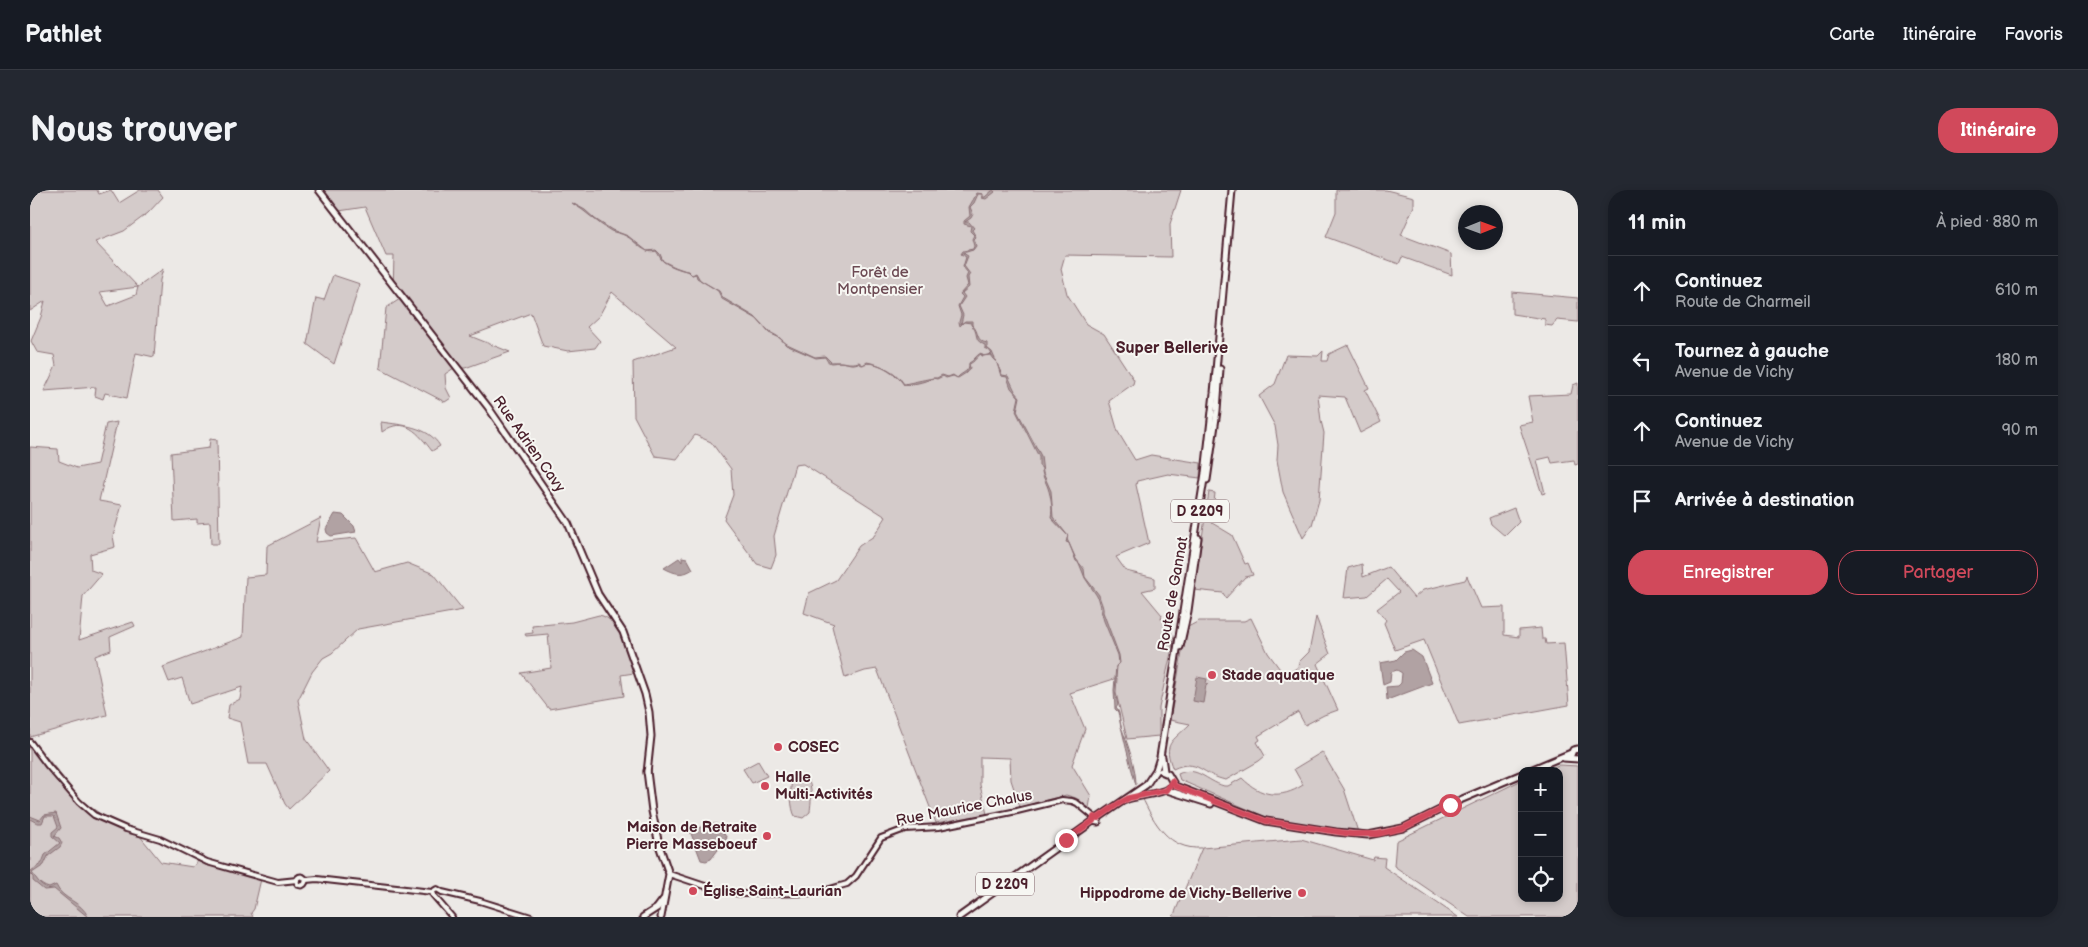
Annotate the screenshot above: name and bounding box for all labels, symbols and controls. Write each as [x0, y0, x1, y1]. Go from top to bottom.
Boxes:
text: Pathlet [25, 20, 102, 49]
text: Carte [1829, 24, 1875, 45]
text: Itinéraire [1903, 24, 1976, 45]
text: Favoris [2004, 24, 2063, 45]
button: Itinéraire [1938, 108, 2058, 153]
text: Nous trouver [30, 109, 237, 152]
north arrow [1458, 205, 1503, 250]
text: 11 min [1628, 210, 1686, 235]
text: À pied · 880 m [1936, 213, 2038, 232]
park label: Forêt de Montpensier [837, 263, 923, 299]
text: Continuez [1675, 270, 1762, 293]
icon: ahead [1628, 277, 1656, 305]
text: 610 m [1995, 281, 2038, 300]
text: Route de Charmeil [1675, 293, 1811, 312]
district label: Super Bellerive [1116, 339, 1228, 358]
text: Tournez à gauche [1675, 340, 1829, 363]
icon: left [1628, 347, 1656, 375]
text: 180 m [1996, 351, 2038, 370]
text: Avenue de Vichy [1675, 363, 1794, 382]
street label: Rue Adrien Cavy [489, 392, 569, 496]
text: Continuez [1675, 410, 1762, 433]
icon: ahead [1628, 417, 1656, 445]
text: 90 m [2002, 421, 2038, 440]
text: Avenue de Vichy [1675, 433, 1794, 452]
icon: arrive [1628, 487, 1656, 515]
text: Arrivée à destination [1675, 489, 1854, 512]
road number: D 2209 [1171, 500, 1229, 522]
street label: Route de Gannat [1154, 535, 1192, 653]
button: Enregistrer [1628, 550, 1828, 595]
button: Partager [1838, 550, 2038, 595]
place label: Stade aquatique [1222, 666, 1335, 685]
marker: Stade aquatique [1206, 669, 1218, 681]
place label: COSEC [788, 738, 839, 757]
marker: COSEC [772, 741, 784, 753]
map controls [1518, 767, 1563, 902]
button: + [1518, 767, 1563, 812]
place label: Halle Multi-Activités [775, 768, 873, 804]
marker: Halle Multi-Activités [759, 780, 771, 792]
street label: Rue Maurice Chalus [894, 785, 1034, 831]
route start [1439, 794, 1462, 817]
button: − [1518, 812, 1563, 857]
place label: Maison de Retraite Pierre Masseboeuf [626, 818, 757, 854]
route end [1055, 829, 1078, 852]
marker: Maison de Retraite Pierre Masseboeuf [761, 830, 773, 842]
button: locate [1518, 857, 1563, 902]
road number: D 2209 [976, 872, 1034, 896]
place label: Église Saint-Laurian [703, 881, 842, 901]
place label: Hippodrome de Vichy-Bellerive [1080, 884, 1292, 903]
marker: Église Saint-Laurian [687, 885, 699, 897]
marker: Hippodrome de Vichy-Bellerive [1296, 887, 1308, 899]

